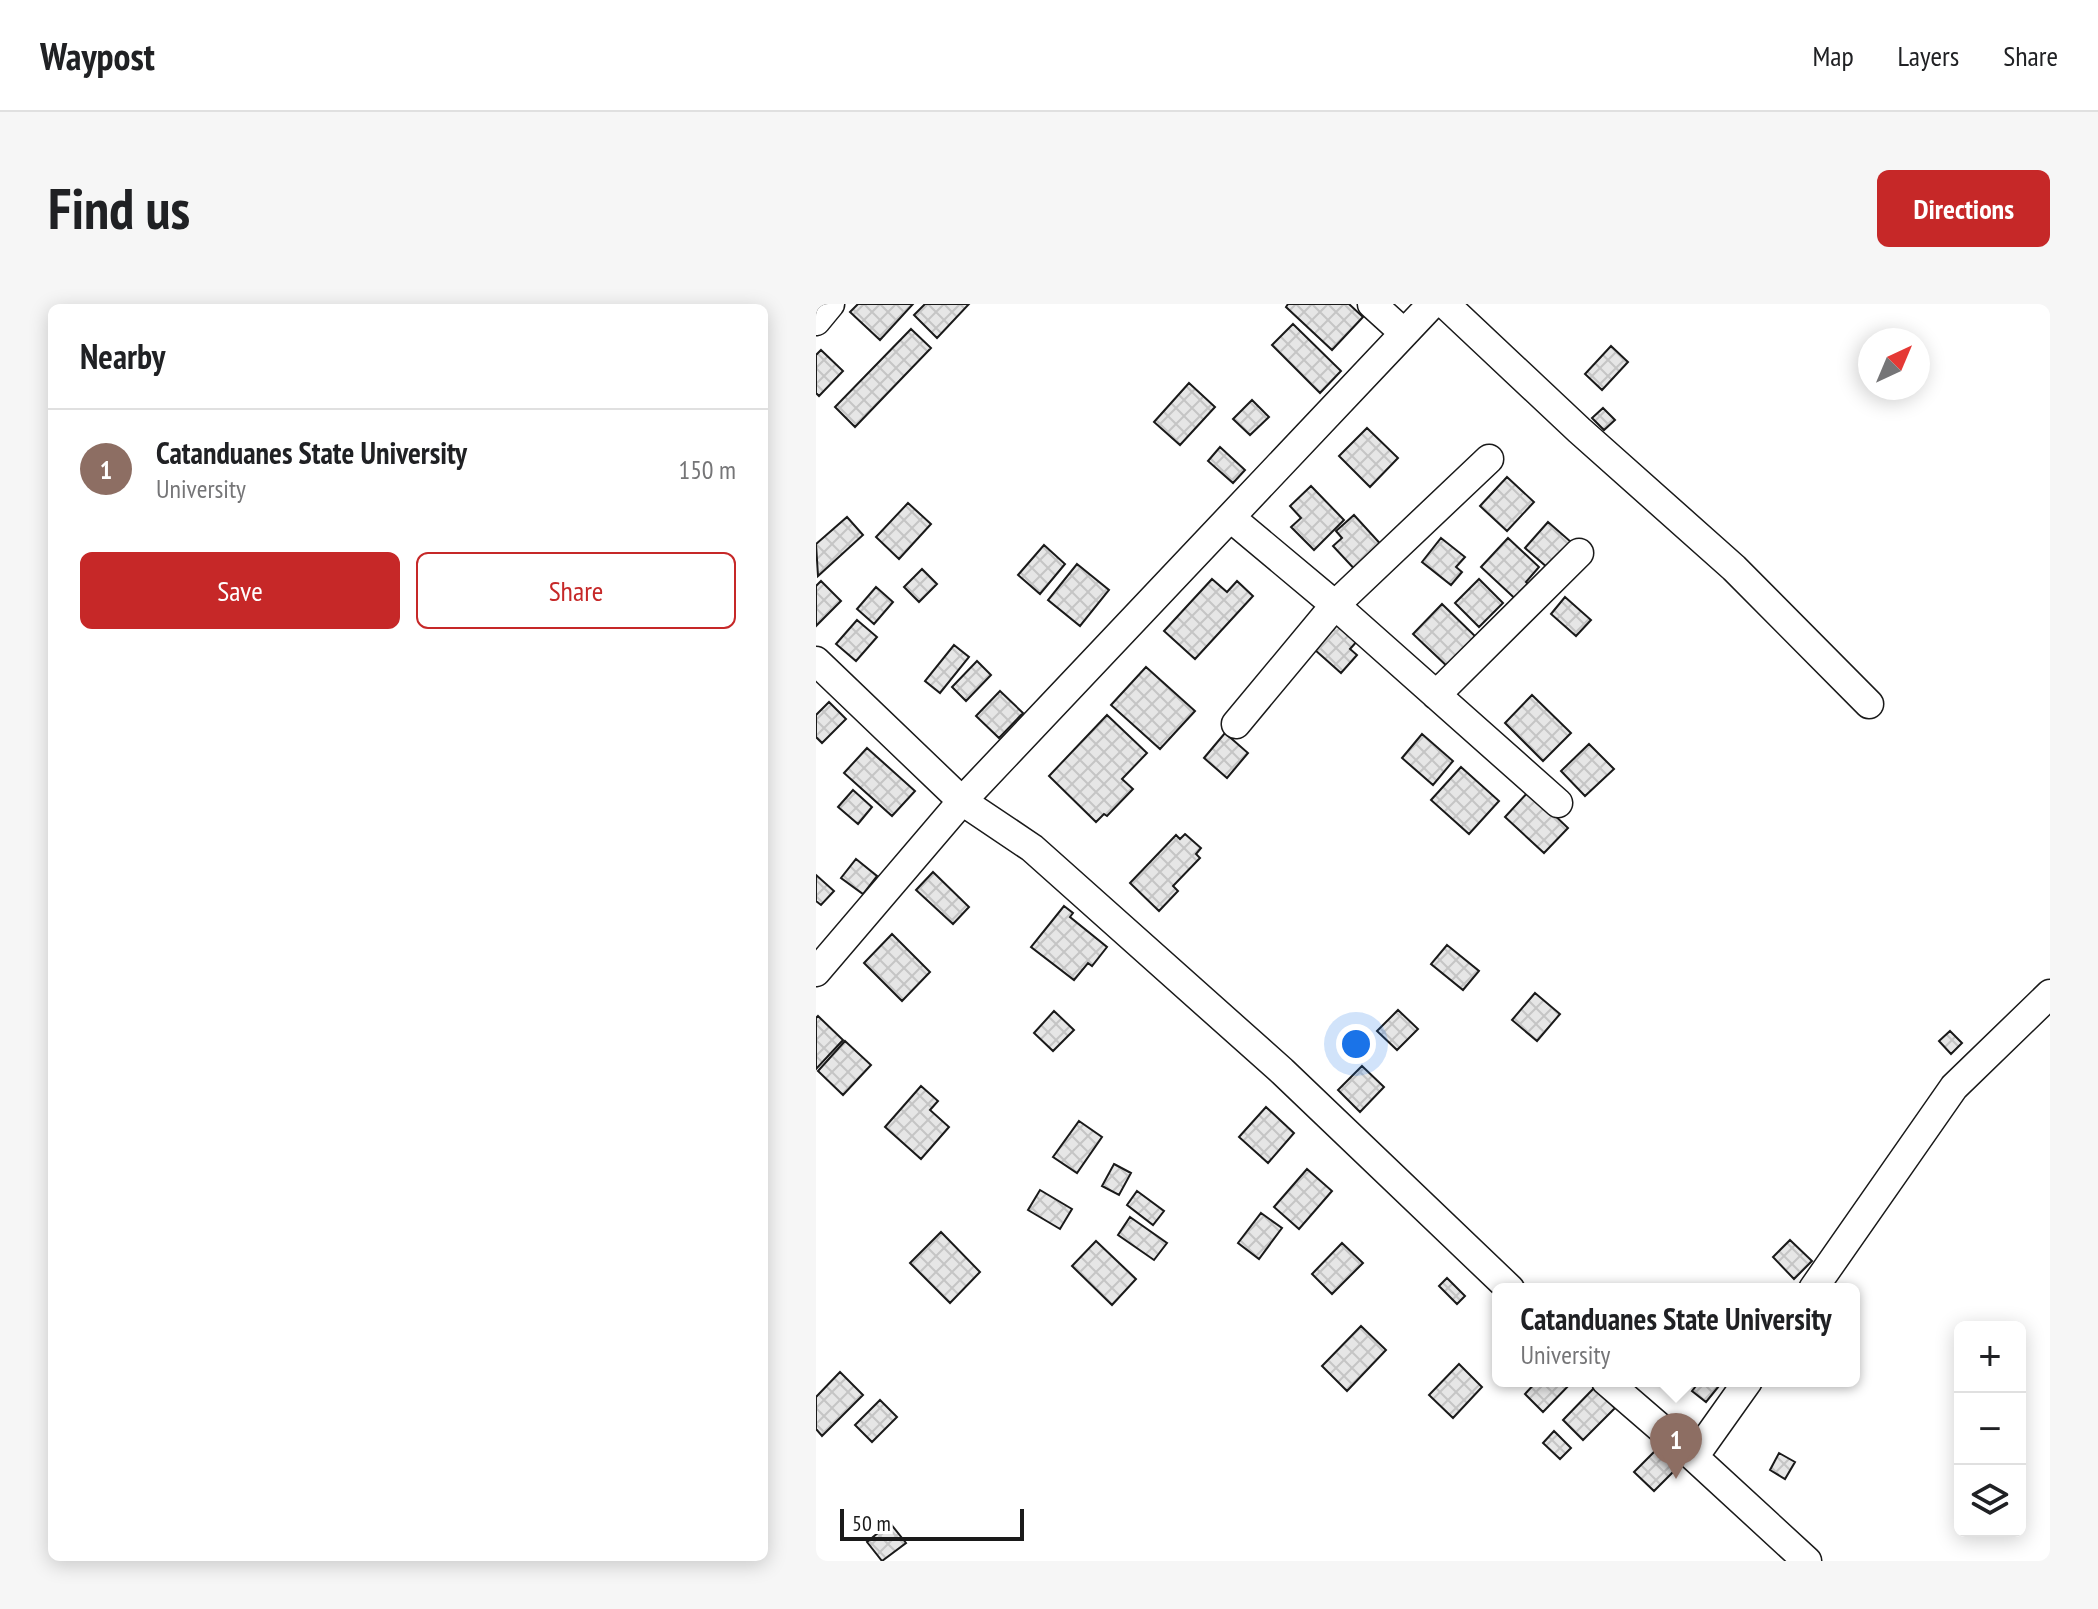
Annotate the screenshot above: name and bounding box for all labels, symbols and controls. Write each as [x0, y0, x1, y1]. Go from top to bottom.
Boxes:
text: Waypost [40, 31, 155, 80]
text: Map [1812, 37, 1854, 74]
text: Layers [1898, 37, 1959, 74]
text: Share [2003, 37, 2058, 74]
button: Directions [1877, 170, 2050, 247]
text: Find us [48, 172, 190, 244]
north arrow [1858, 328, 1930, 400]
text: Nearby [80, 334, 165, 378]
text: Catanduanes State University [156, 433, 467, 472]
text: 1 [100, 453, 112, 486]
text: 150 m [678, 453, 736, 486]
text: University [156, 472, 246, 505]
button: Save [80, 552, 400, 629]
button: Share [416, 552, 736, 629]
your location [1336, 1024, 1376, 1064]
popup [1492, 1283, 1860, 1387]
text: Catanduanes State University [1521, 1299, 1831, 1338]
map controls [1954, 1321, 2026, 1537]
button: + [1954, 1321, 2026, 1393]
text: University [1521, 1338, 1610, 1371]
button: − [1954, 1393, 2026, 1465]
pin: 1 [1650, 1413, 1702, 1479]
button: layers [1954, 1465, 2026, 1537]
scale bar [840, 1505, 1024, 1541]
text: 50 m [852, 1509, 891, 1537]

